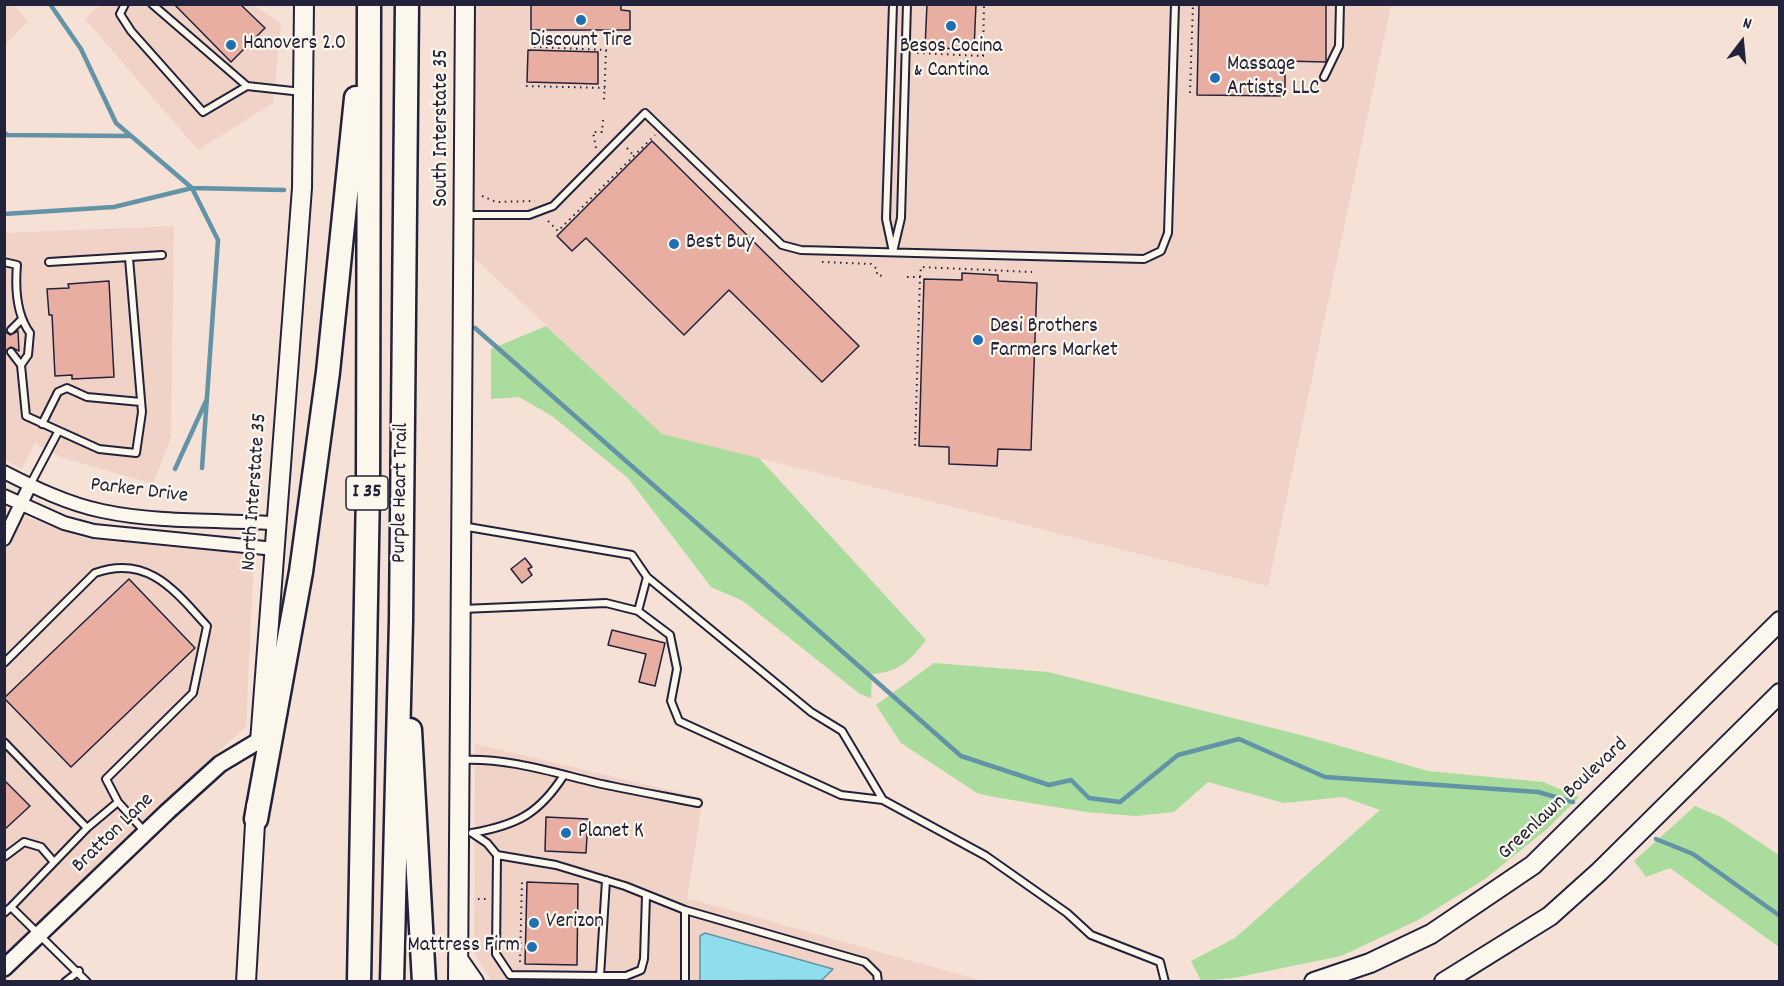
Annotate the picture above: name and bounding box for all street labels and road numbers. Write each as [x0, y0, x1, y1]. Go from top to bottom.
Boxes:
street label: South Interstate 35 [430, 49, 456, 207]
street label: North Interstate 35 [238, 412, 274, 572]
street label: Purple Heart Trail [388, 423, 416, 563]
street label: Parker Drive [89, 474, 189, 510]
road number: I 35 [346, 476, 388, 510]
street label: Greenlawn Boulevard [1494, 733, 1634, 867]
street label: Bratton Lane [68, 789, 160, 879]

